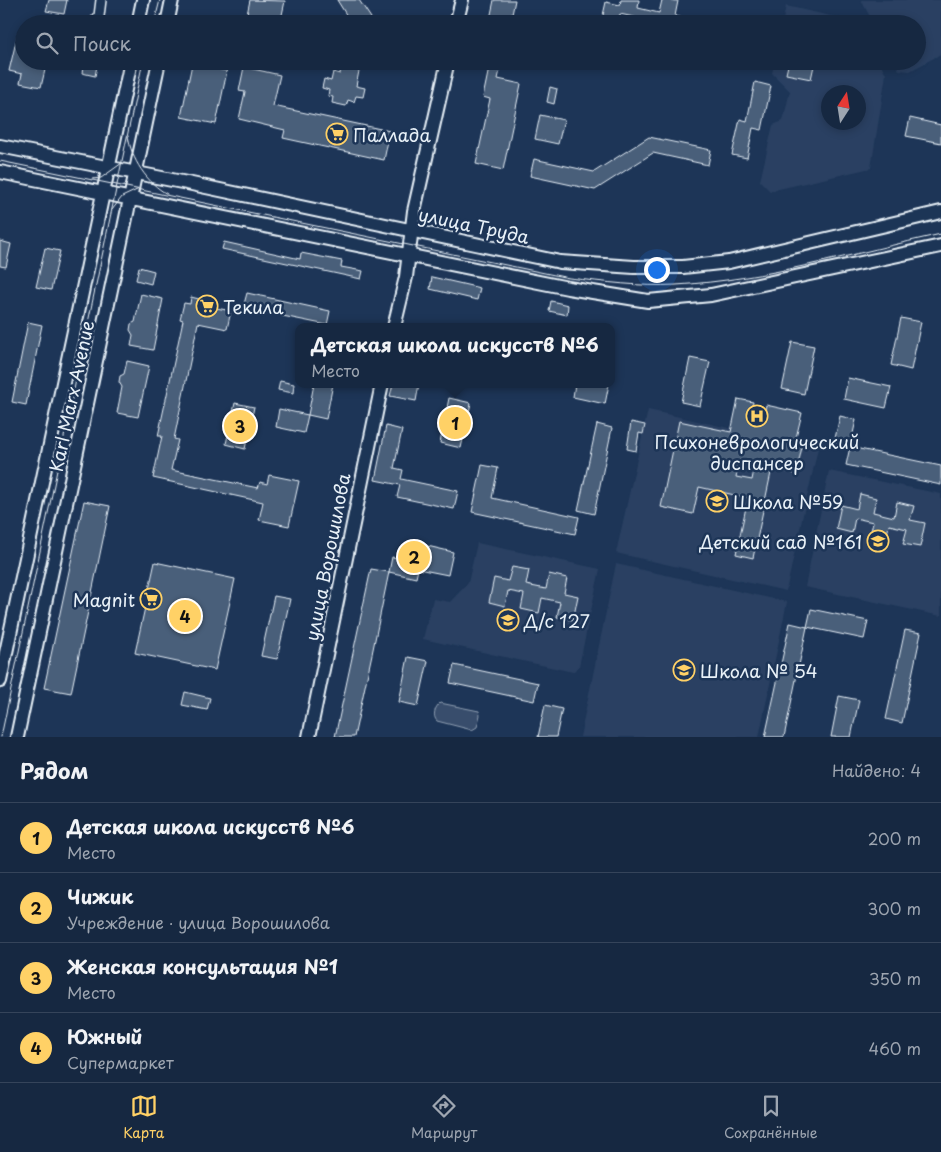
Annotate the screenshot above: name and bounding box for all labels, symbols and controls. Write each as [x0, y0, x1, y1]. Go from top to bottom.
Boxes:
search box [15, 15, 926, 70]
icon: search [33, 29, 61, 57]
text: Поиск [73, 29, 131, 57]
north arrow [821, 85, 866, 130]
place label: Паллада [353, 121, 431, 148]
supermarket icon: Паллада [325, 122, 349, 146]
street label: улица Труда [416, 200, 533, 250]
your location [644, 257, 670, 283]
place label: Текила [223, 293, 284, 320]
supermarket icon: Текила [195, 294, 219, 318]
street label: Karl Marx Avenue [42, 318, 100, 474]
popup [295, 323, 615, 388]
text: Детская школа искусств №6 [311, 330, 599, 358]
text: Место [311, 358, 360, 382]
pin: 1 [439, 404, 471, 442]
hospital icon: Психоневрологический диспансер [745, 404, 769, 428]
pin: 3 [224, 407, 256, 445]
place label: Психоневрологический диспансер [655, 428, 859, 476]
street label: улица Ворошилова [297, 470, 357, 643]
place label: Школа №59 [733, 488, 843, 515]
school or university icon: Школа №59 [705, 489, 729, 513]
place label: Детский сад №161 [699, 528, 862, 555]
school or university icon: Детский сад №161 [866, 529, 890, 553]
pin: 2 [398, 538, 430, 576]
place label: Magnit [73, 586, 135, 613]
supermarket icon: Magnit [139, 587, 163, 611]
pin: 4 [169, 597, 201, 635]
place label: Д/с 127 [523, 607, 590, 634]
school or university icon: Д/с 127 [496, 608, 520, 632]
place label: Школа № 54 [700, 657, 818, 684]
school or university icon: Школа № 54 [672, 658, 696, 682]
text: Рядом [20, 754, 88, 786]
text: Найдено: 4 [832, 758, 921, 782]
text: Детская школа искусств №6 [67, 812, 354, 840]
text: 1 [32, 826, 40, 850]
text: 200 m [868, 826, 921, 850]
text: Место [67, 840, 116, 864]
text: Чижик [67, 882, 133, 910]
text: 2 [30, 896, 42, 920]
text: 300 m [867, 896, 921, 920]
text: Учреждение · улица Ворошилова [67, 910, 330, 934]
text: Женская консультация №1 [67, 952, 338, 980]
text: 3 [31, 966, 41, 990]
text: 350 m [869, 966, 921, 990]
text: Место [67, 980, 116, 1004]
text: Южный [67, 1022, 143, 1050]
text: 4 [31, 1036, 41, 1060]
text: 460 m [869, 1036, 921, 1060]
text: Супермаркет [67, 1050, 174, 1074]
tab: Карта [123, 1092, 164, 1143]
tab: Маршрут [411, 1092, 477, 1143]
tab: Сохранённые [724, 1092, 818, 1143]

